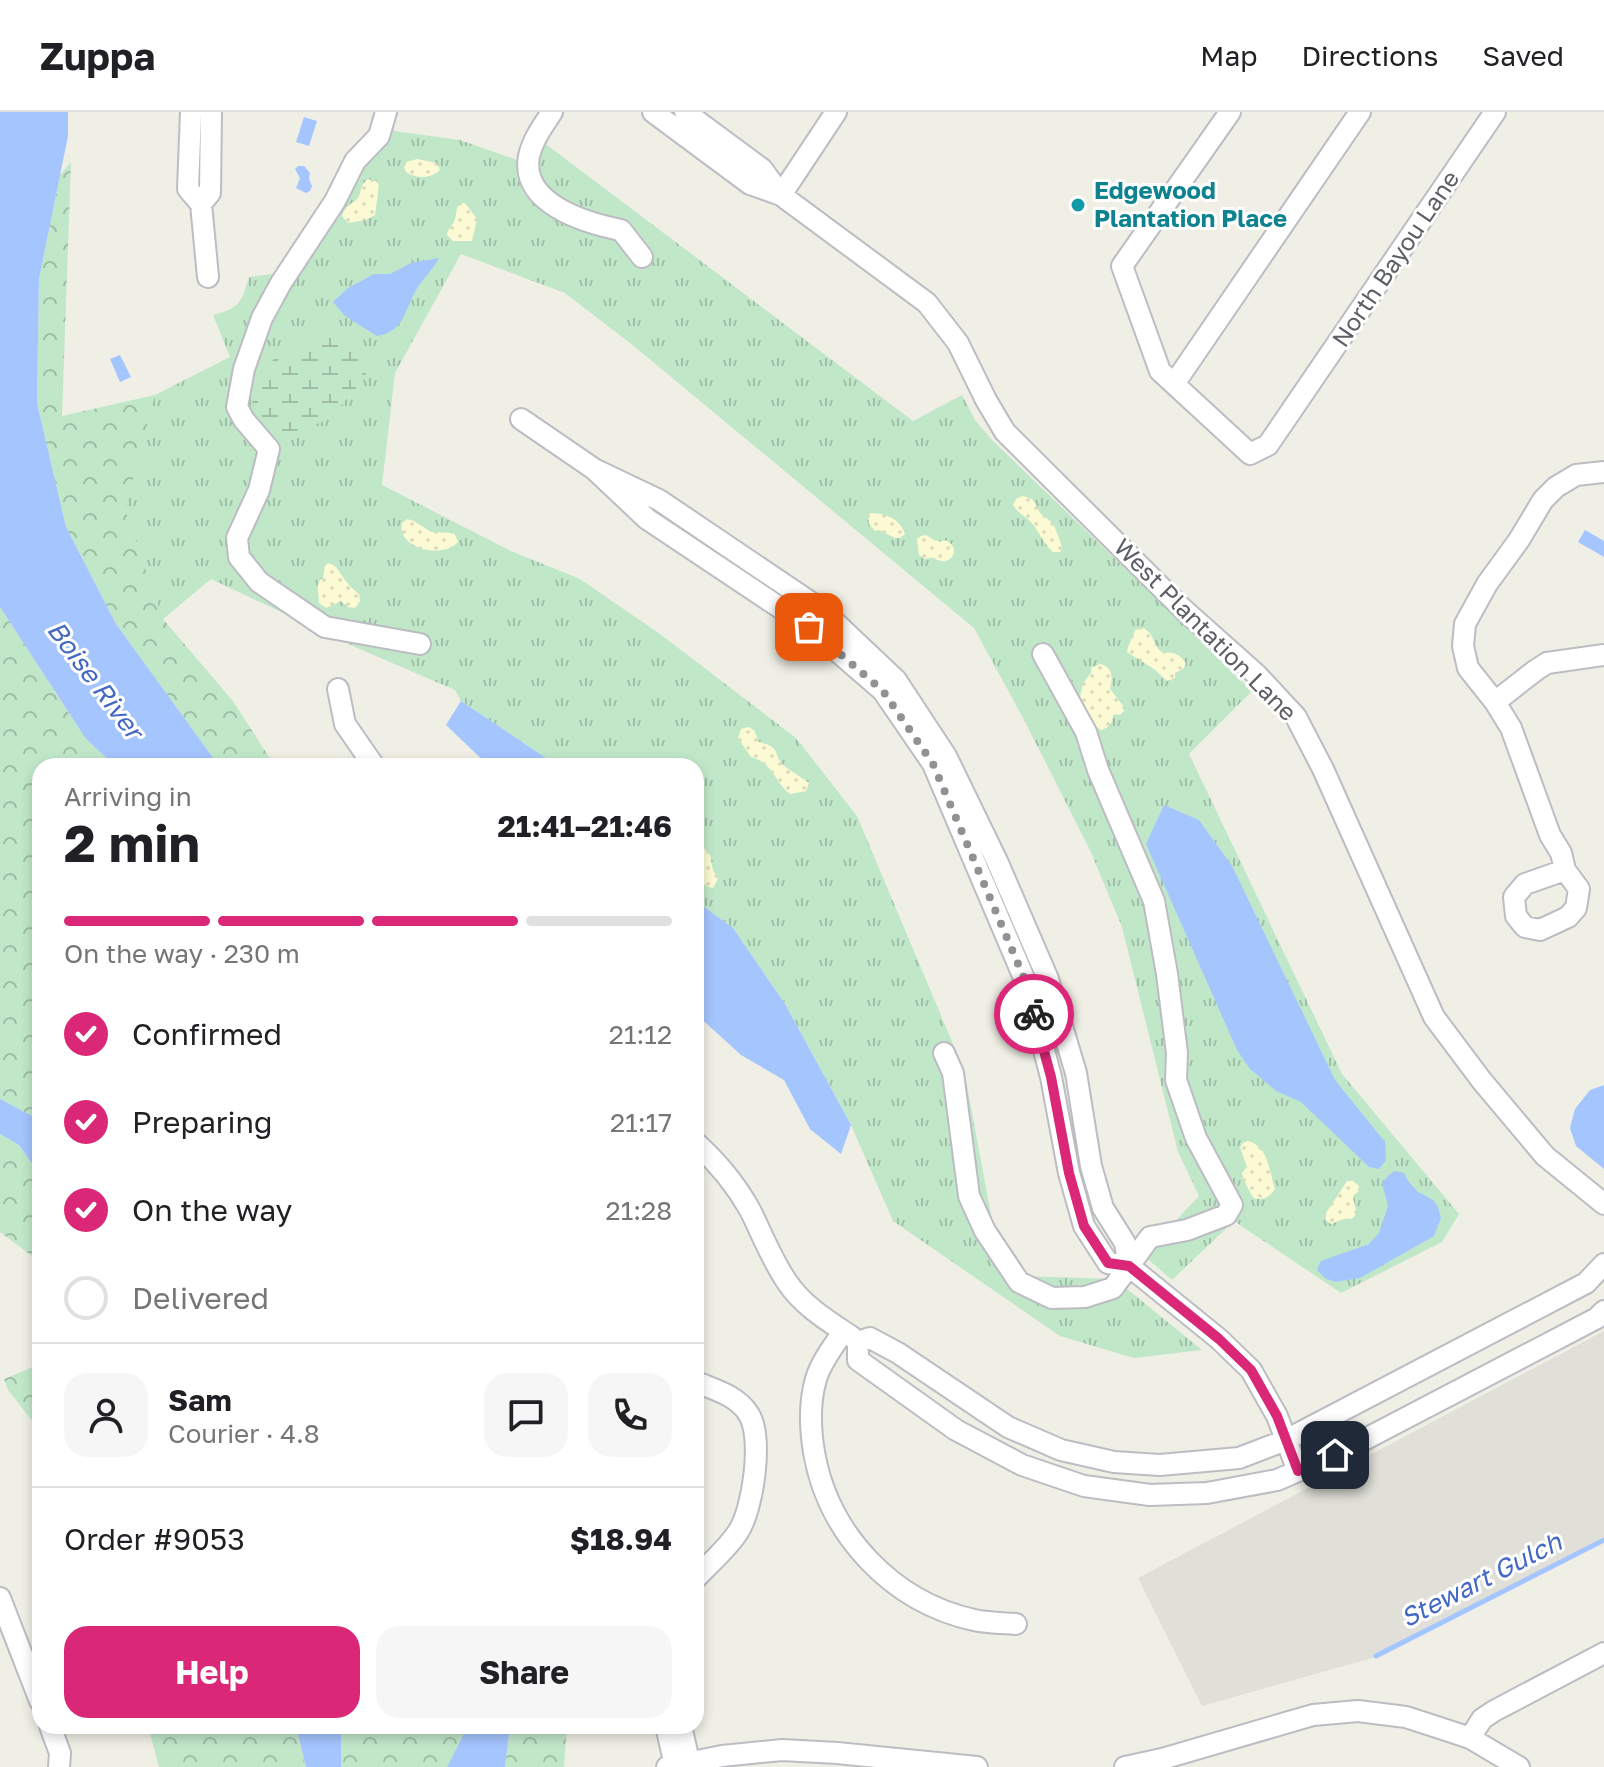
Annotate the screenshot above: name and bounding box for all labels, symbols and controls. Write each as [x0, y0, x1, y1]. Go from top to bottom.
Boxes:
text: Zuppa [40, 33, 155, 78]
text: Map [1200, 39, 1257, 72]
text: Directions [1301, 39, 1438, 72]
text: Saved [1482, 39, 1564, 72]
street label: North Bayou Lane [1325, 165, 1464, 352]
place label: Edgewood Plantation Place [1094, 175, 1287, 232]
marker: Edgewood Plantation Place [1069, 196, 1087, 214]
street label: West Plantation Lane [1109, 532, 1303, 726]
pin [775, 593, 843, 661]
icon: bag [787, 605, 831, 649]
water label: Boise River [41, 615, 152, 748]
text: Arriving in [64, 781, 192, 812]
text: 21:41–21:46 [497, 808, 672, 844]
text: 2 min [64, 811, 200, 873]
text: On the way · 230 m [64, 938, 300, 969]
courier [994, 974, 1074, 1054]
icon: bike [1012, 992, 1056, 1036]
icon: check [64, 1012, 108, 1056]
text: Confirmed [132, 1016, 282, 1052]
text: 21:12 [609, 1019, 672, 1050]
icon: check [64, 1100, 108, 1144]
text: Preparing [132, 1104, 273, 1140]
text: 21:17 [610, 1107, 672, 1138]
icon: check [64, 1188, 108, 1232]
text: On the way [132, 1192, 292, 1228]
text: 21:28 [606, 1195, 672, 1226]
text: Delivered [132, 1280, 269, 1316]
button: person [64, 1373, 148, 1457]
button: chat [484, 1373, 568, 1457]
button: phone [588, 1373, 672, 1457]
text: Sam [168, 1382, 232, 1418]
text: Courier · 4.8 [168, 1418, 320, 1449]
pin [1301, 1421, 1369, 1489]
icon: home [1313, 1433, 1357, 1477]
text: Order #9053 [64, 1521, 245, 1557]
text: $18.94 [570, 1521, 672, 1557]
water label: Stewart Gulch [1395, 1525, 1567, 1633]
button: Help [64, 1626, 360, 1718]
button: Share [376, 1626, 672, 1718]

